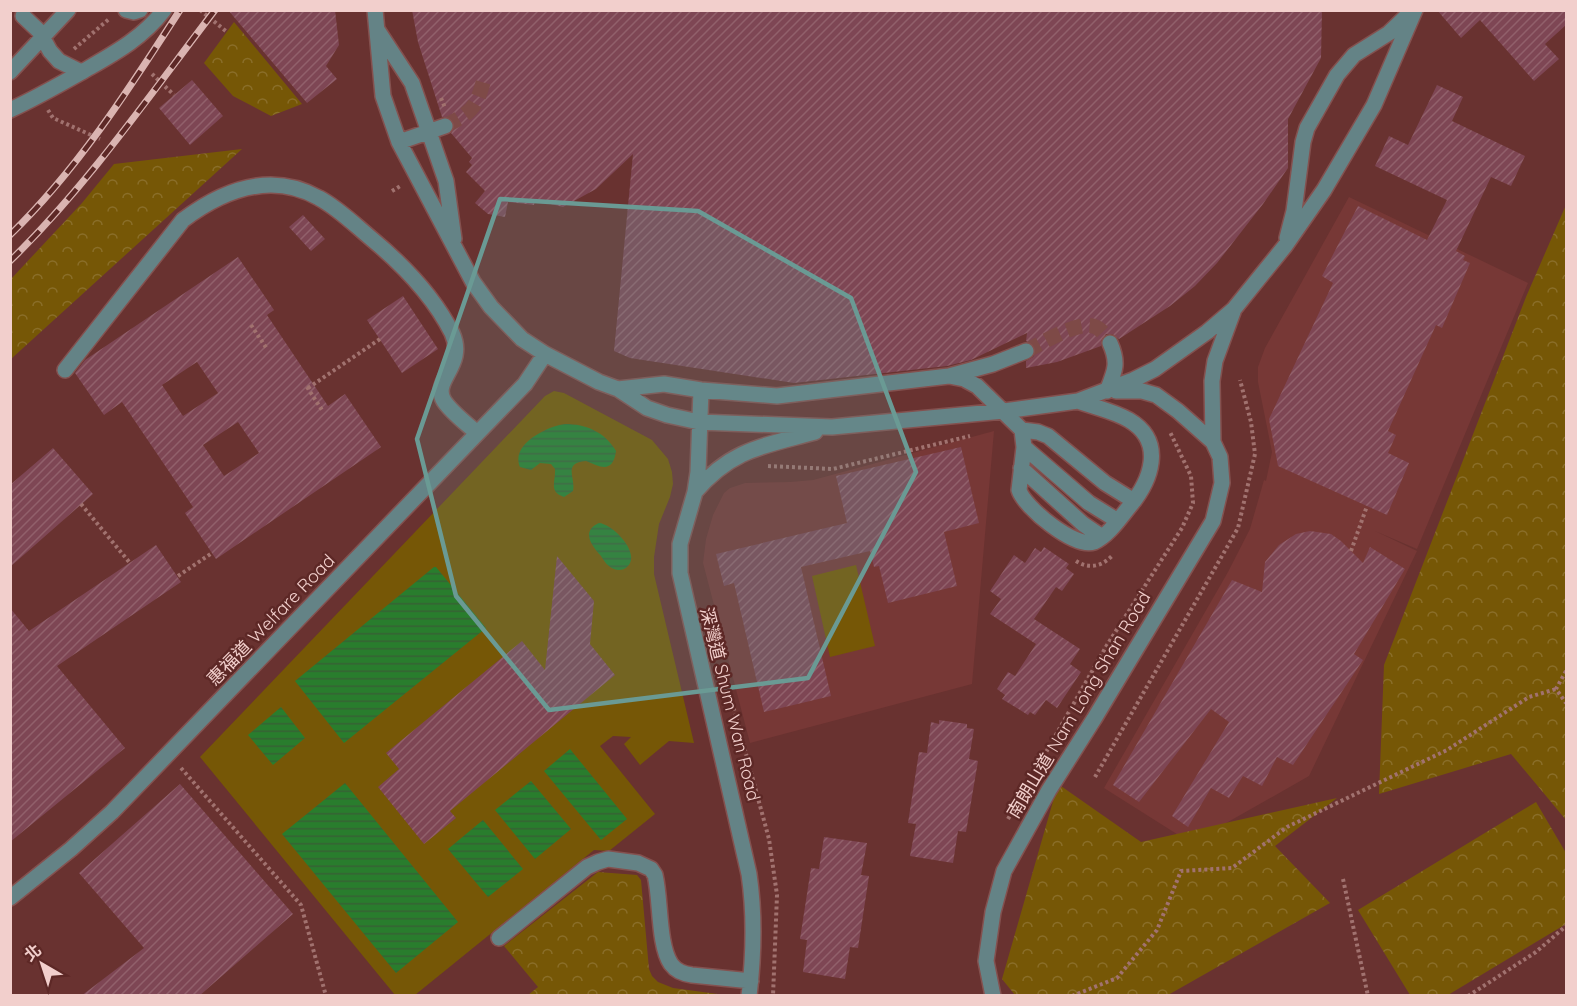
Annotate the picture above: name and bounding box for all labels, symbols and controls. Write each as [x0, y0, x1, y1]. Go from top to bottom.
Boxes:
street label: 惠福道 Welfare Road [202, 549, 339, 690]
street label: 南朗山道 Nam Long Shan Road [1002, 587, 1156, 822]
street label: 深灣道 Shum Wan Road [695, 605, 766, 803]
north arrow [12, 934, 72, 994]
text: 北 [20, 940, 45, 965]

